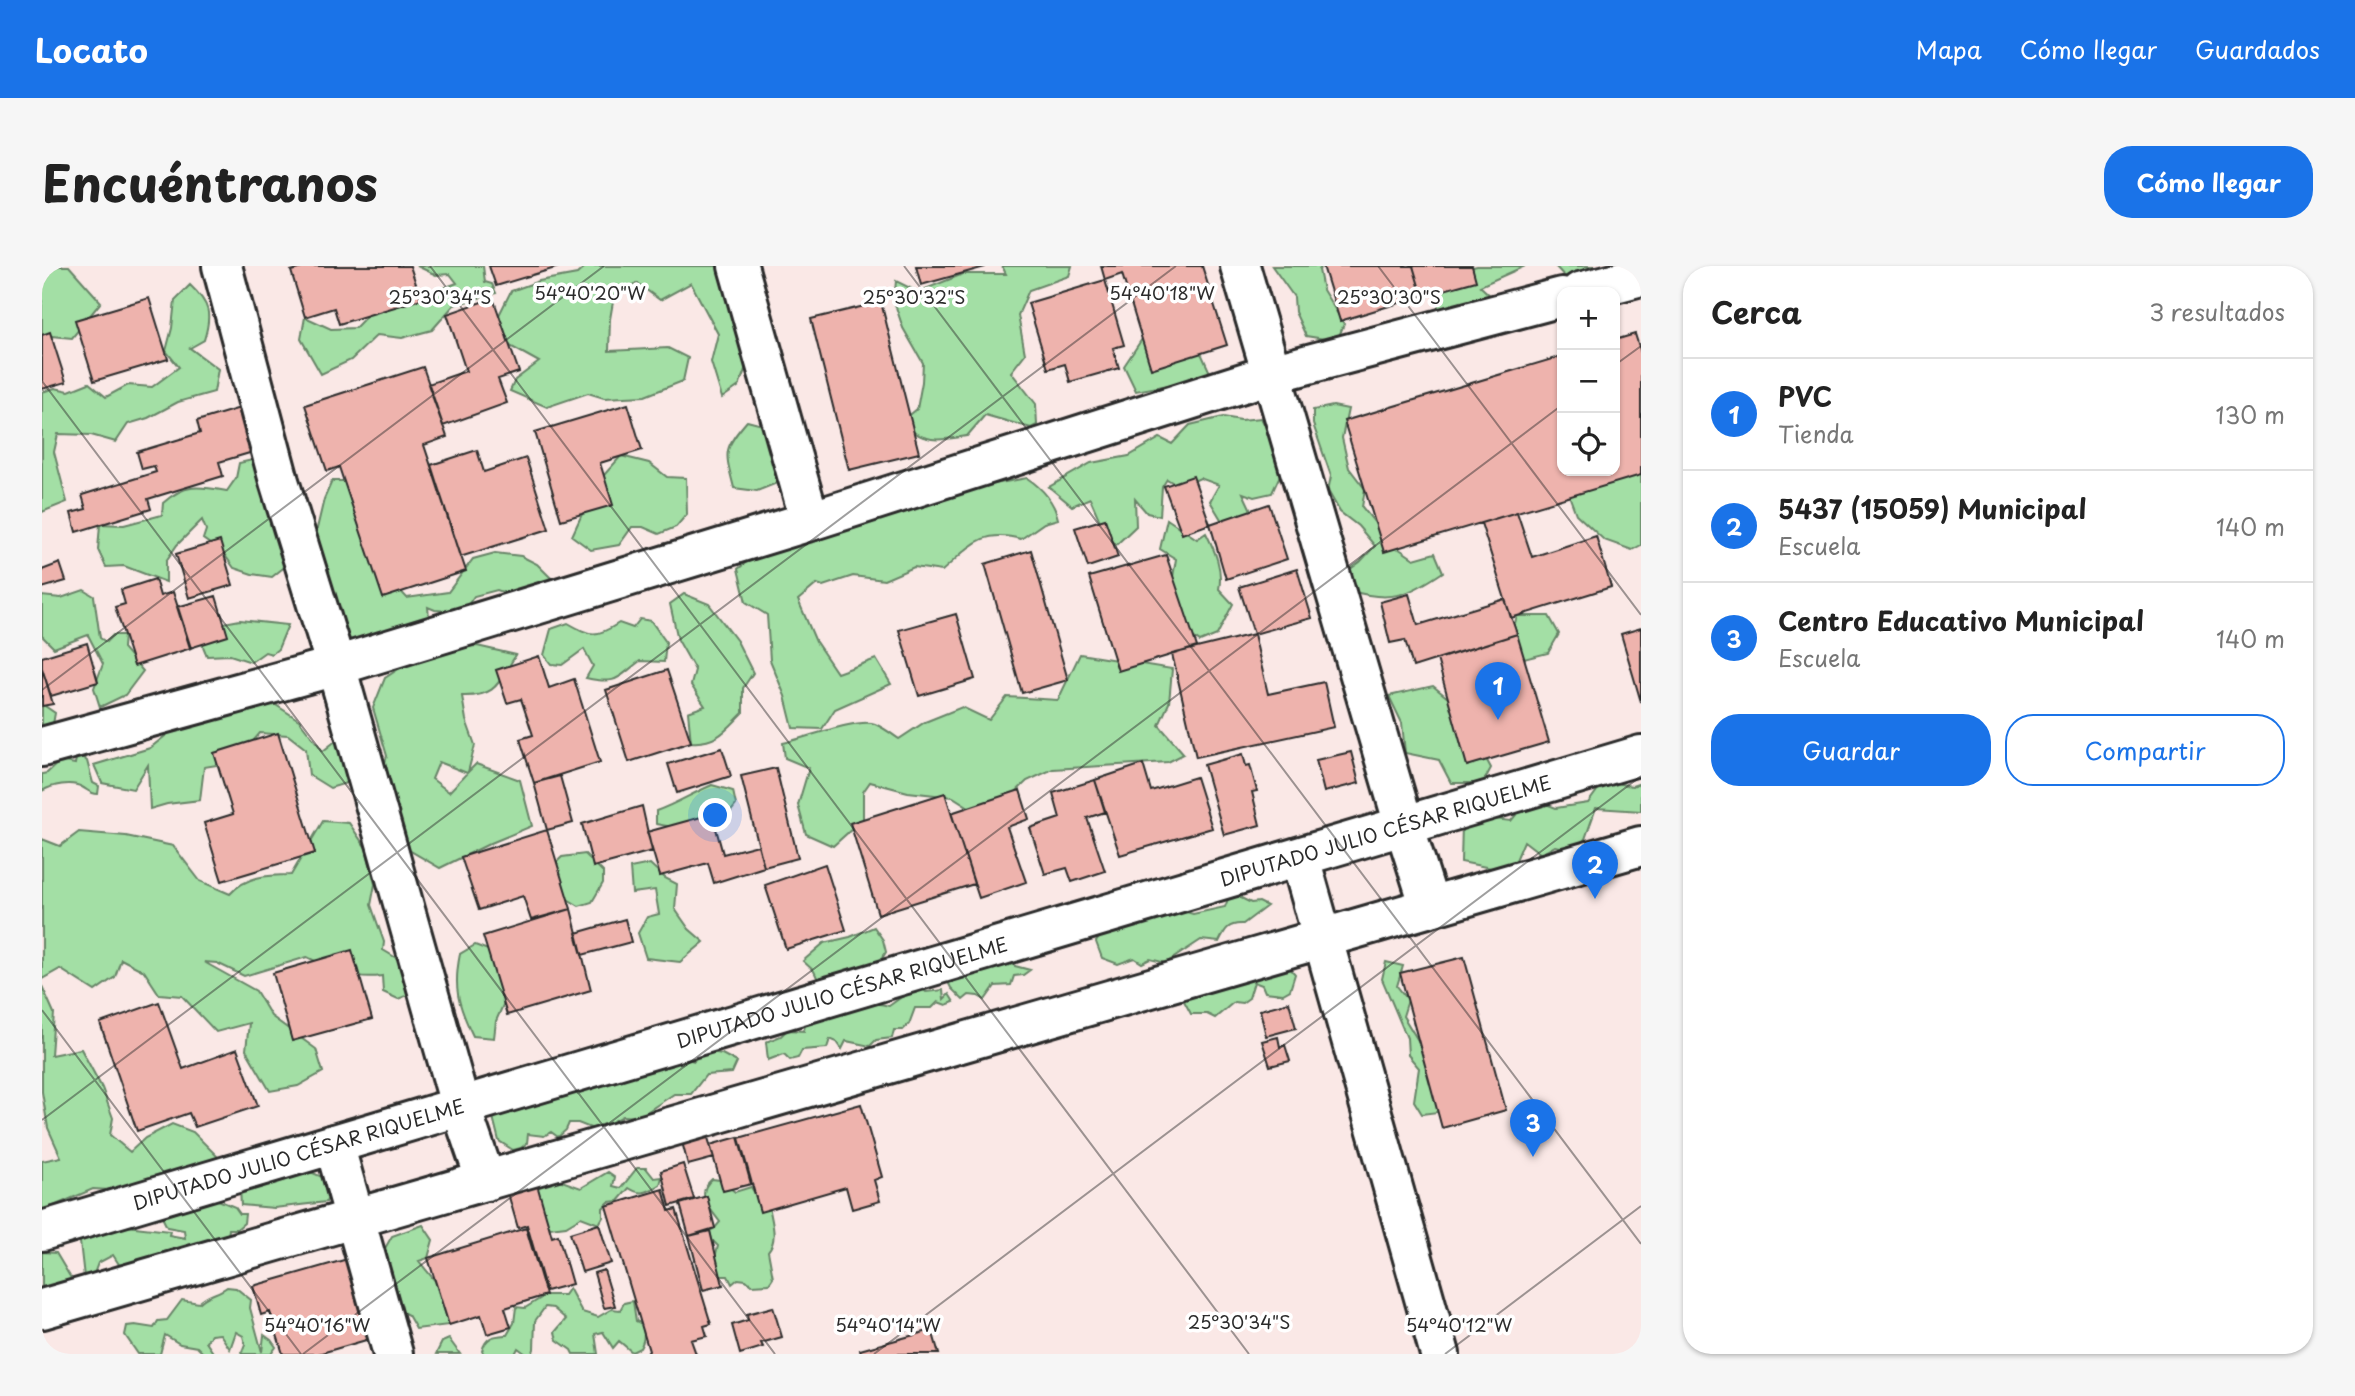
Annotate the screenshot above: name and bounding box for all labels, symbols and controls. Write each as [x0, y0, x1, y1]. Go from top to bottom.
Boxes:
text: Locato [35, 24, 148, 74]
text: Mapa [1916, 31, 1982, 67]
text: Cómo llegar [2020, 31, 2157, 67]
text: Guardados [2195, 31, 2320, 67]
text: Encuéntranos [42, 145, 378, 219]
button: Cómo llegar [2104, 146, 2313, 218]
text: 54°40'20"W [534, 279, 646, 306]
text: 54°40'18"W [1109, 279, 1215, 306]
text: 25°30'34"S [389, 283, 491, 310]
text: 25°30'32"S [862, 283, 966, 310]
text: 25°30'30"S [1337, 283, 1441, 310]
map controls [1557, 287, 1620, 476]
button: + [1557, 287, 1620, 350]
text: Cerca [1711, 289, 1802, 334]
text: 3 resultados [2149, 294, 2285, 329]
button: − [1557, 350, 1620, 413]
text: PVC [1778, 377, 1832, 416]
text: 1 [1729, 397, 1740, 432]
text: 130 m [2215, 397, 2285, 432]
button: locate [1557, 413, 1620, 476]
text: Tienda [1778, 416, 1854, 451]
text: 5437 (15059) Municipal [1778, 489, 2086, 528]
text: 2 [1726, 509, 1742, 544]
text: 140 m [2216, 509, 2285, 544]
text: Escuela [1778, 528, 1860, 563]
text: Centro Educativo Municipal [1778, 601, 2144, 640]
text: 3 [1726, 621, 1742, 656]
text: 140 m [2216, 621, 2285, 656]
text: Escuela [1778, 640, 1860, 675]
pin: 1 [1475, 662, 1521, 720]
button: Guardar [1711, 714, 1991, 786]
button: Compartir [2005, 714, 2285, 786]
street label: DIPUTADO JULIO CÉSAR RIQUELME [1216, 767, 1554, 893]
your location [698, 798, 732, 832]
pin: 2 [1572, 841, 1618, 899]
street label: DIPUTADO JULIO CÉSAR RIQUELME [673, 929, 1011, 1054]
street label: DIPUTADO JULIO CÉSAR RIQUELME [130, 1091, 468, 1216]
pin: 3 [1510, 1099, 1556, 1157]
text: 25°30'34"S [1188, 1308, 1290, 1335]
text: 54°40'16"W [264, 1311, 371, 1338]
text: 54°40'14"W [835, 1311, 941, 1338]
text: 54°40'12"W [1406, 1311, 1513, 1338]

